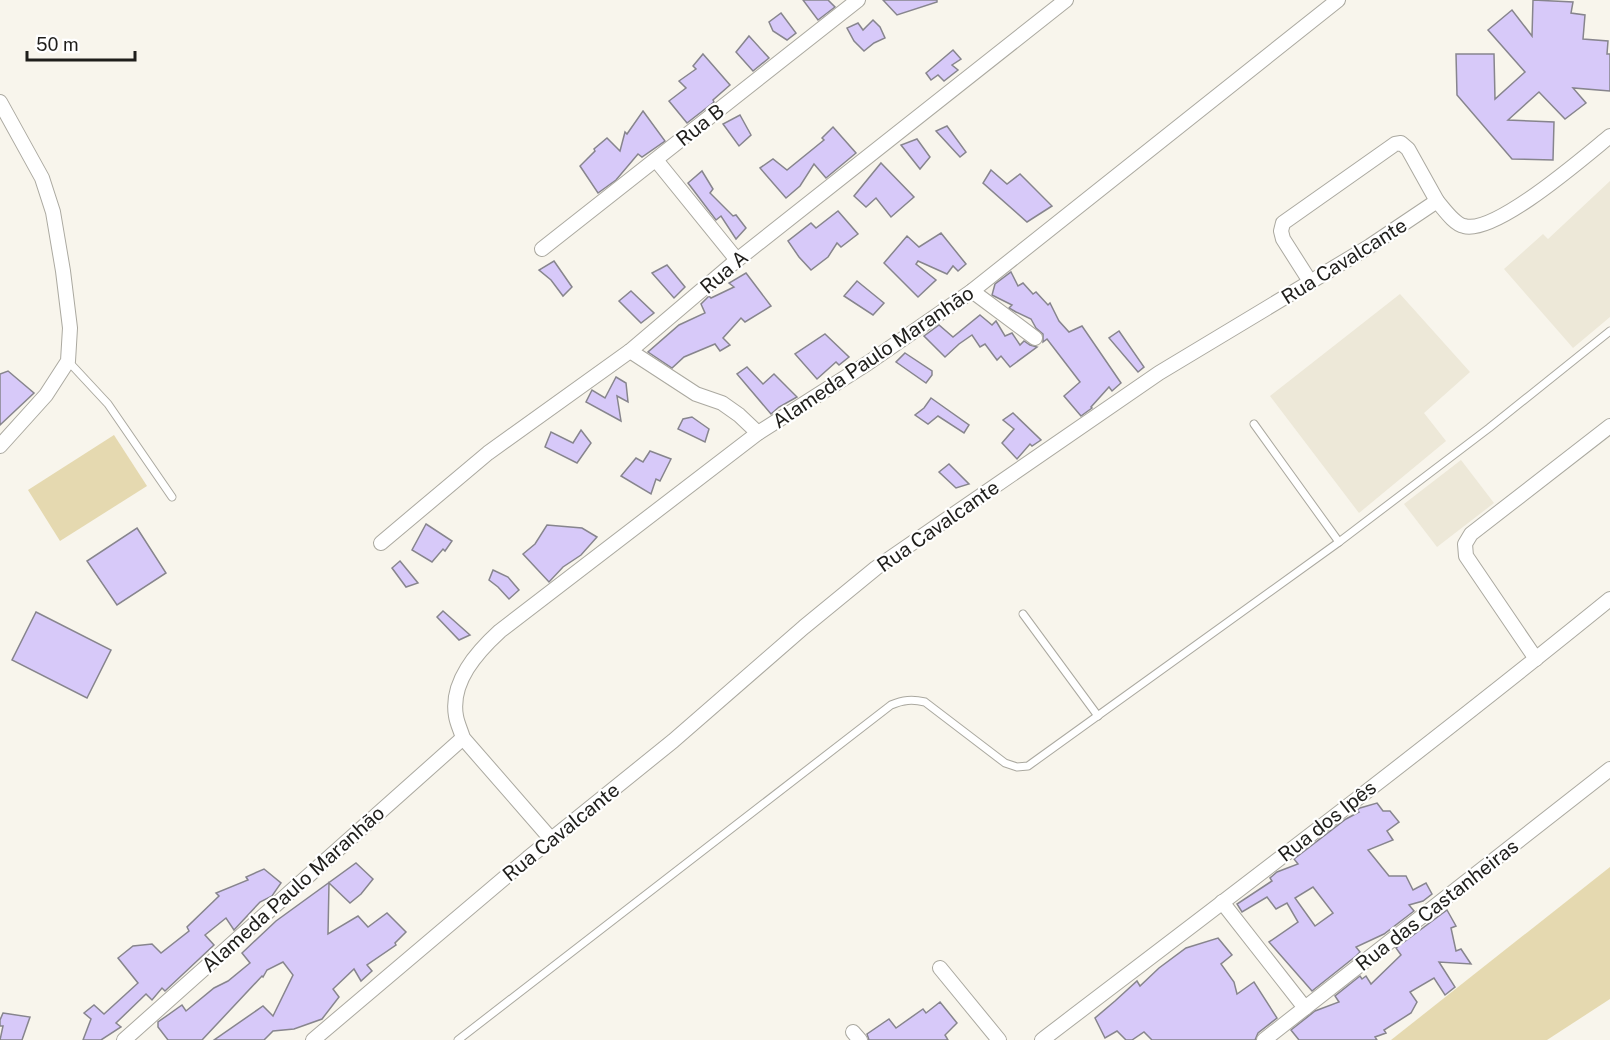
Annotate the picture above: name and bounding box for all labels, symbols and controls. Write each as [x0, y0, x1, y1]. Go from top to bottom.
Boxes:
scale bar [27, 24, 135, 62]
text: 50 m [36, 34, 79, 55]
street label: Rua B [671, 99, 729, 151]
street label: Rua Cavalcante [1277, 213, 1411, 309]
street label: Rua A [695, 245, 753, 299]
street label: Alameda Paulo Maranhão [768, 281, 978, 433]
street label: Rua Cavalcante [872, 475, 1004, 577]
street label: Rua dos Ipês [1273, 775, 1381, 867]
street label: Rua Cavalcante [498, 778, 624, 886]
street label: Alameda Paulo Maranhão [197, 801, 389, 977]
street label: Rua das Castanheiras [1351, 834, 1523, 976]

